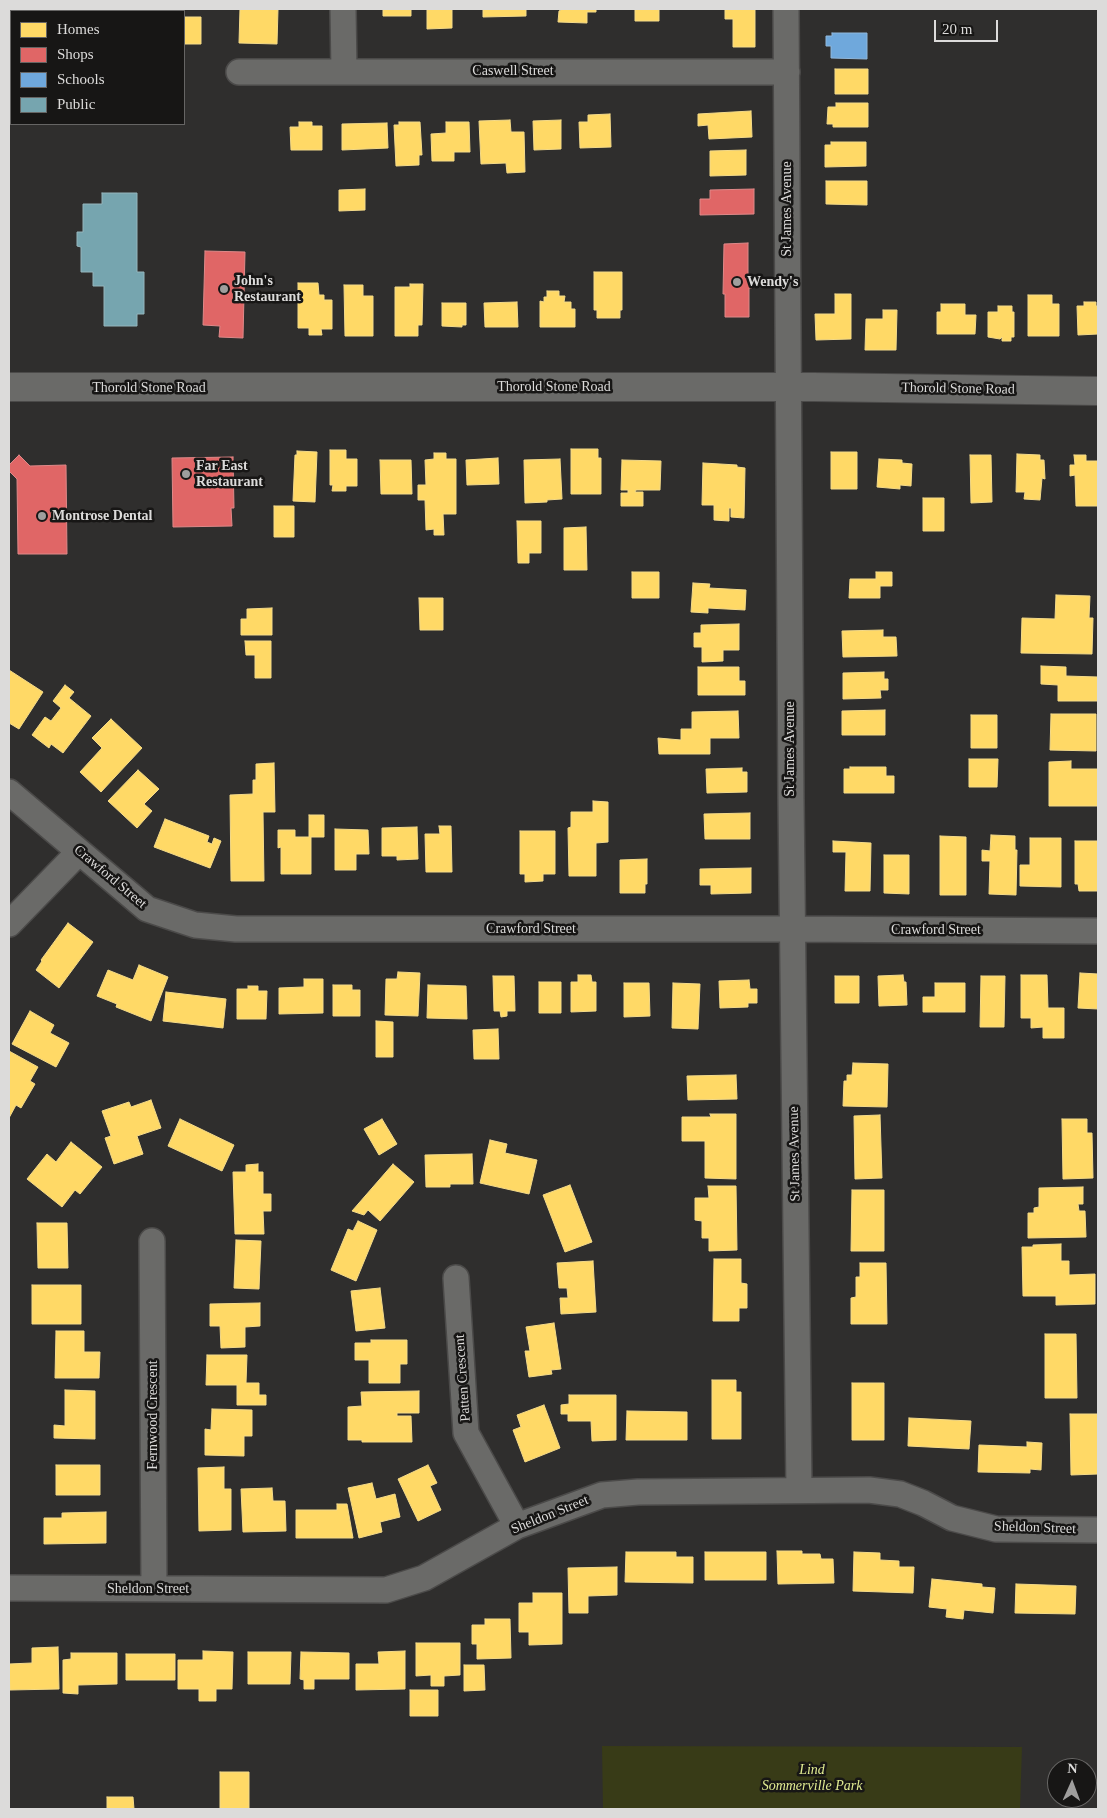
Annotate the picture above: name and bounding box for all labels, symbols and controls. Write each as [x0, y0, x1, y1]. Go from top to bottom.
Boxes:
legend [10, 10, 185, 125]
scale bar [937, 10, 1001, 42]
text: Homes [57, 21, 100, 37]
text: 20 m [942, 21, 972, 37]
text: Shops [57, 46, 94, 62]
street label: Caswell Street [472, 63, 554, 79]
text: Schools [57, 71, 105, 87]
text: Public [57, 96, 95, 112]
street label: St James Avenue [779, 161, 795, 257]
place label: John's Restaurant [234, 273, 301, 306]
place label: Wendy's [747, 274, 798, 290]
marker: Wendy's [731, 276, 743, 288]
marker: John's Restaurant [218, 283, 230, 295]
street label: Thorold Stone Road [497, 379, 611, 395]
street label: Thorold Stone Road [92, 380, 206, 396]
street label: Thorold Stone Road [901, 380, 1015, 398]
place label: Far East Restaurant [196, 458, 263, 491]
marker: Far East Restaurant [180, 468, 192, 480]
place label: Montrose Dental [52, 508, 152, 524]
marker: Montrose Dental [36, 510, 48, 522]
street label: St James Avenue [782, 701, 798, 797]
street label: Crawford Street [70, 842, 150, 912]
street label: Crawford Street [486, 921, 576, 937]
street label: Crawford Street [891, 922, 981, 938]
street label: St James Avenue [786, 1106, 804, 1202]
street label: Patten Crescent [452, 1334, 474, 1422]
street label: Fernwood Crescent [145, 1360, 161, 1470]
street label: Sheldon Street [509, 1492, 591, 1538]
street label: Sheldon Street [994, 1518, 1076, 1538]
street label: Sheldon Street [107, 1581, 189, 1597]
north arrow [1047, 1758, 1097, 1808]
text: N [1067, 1761, 1078, 1776]
park label: Lind Sommerville Park [762, 1762, 862, 1794]

